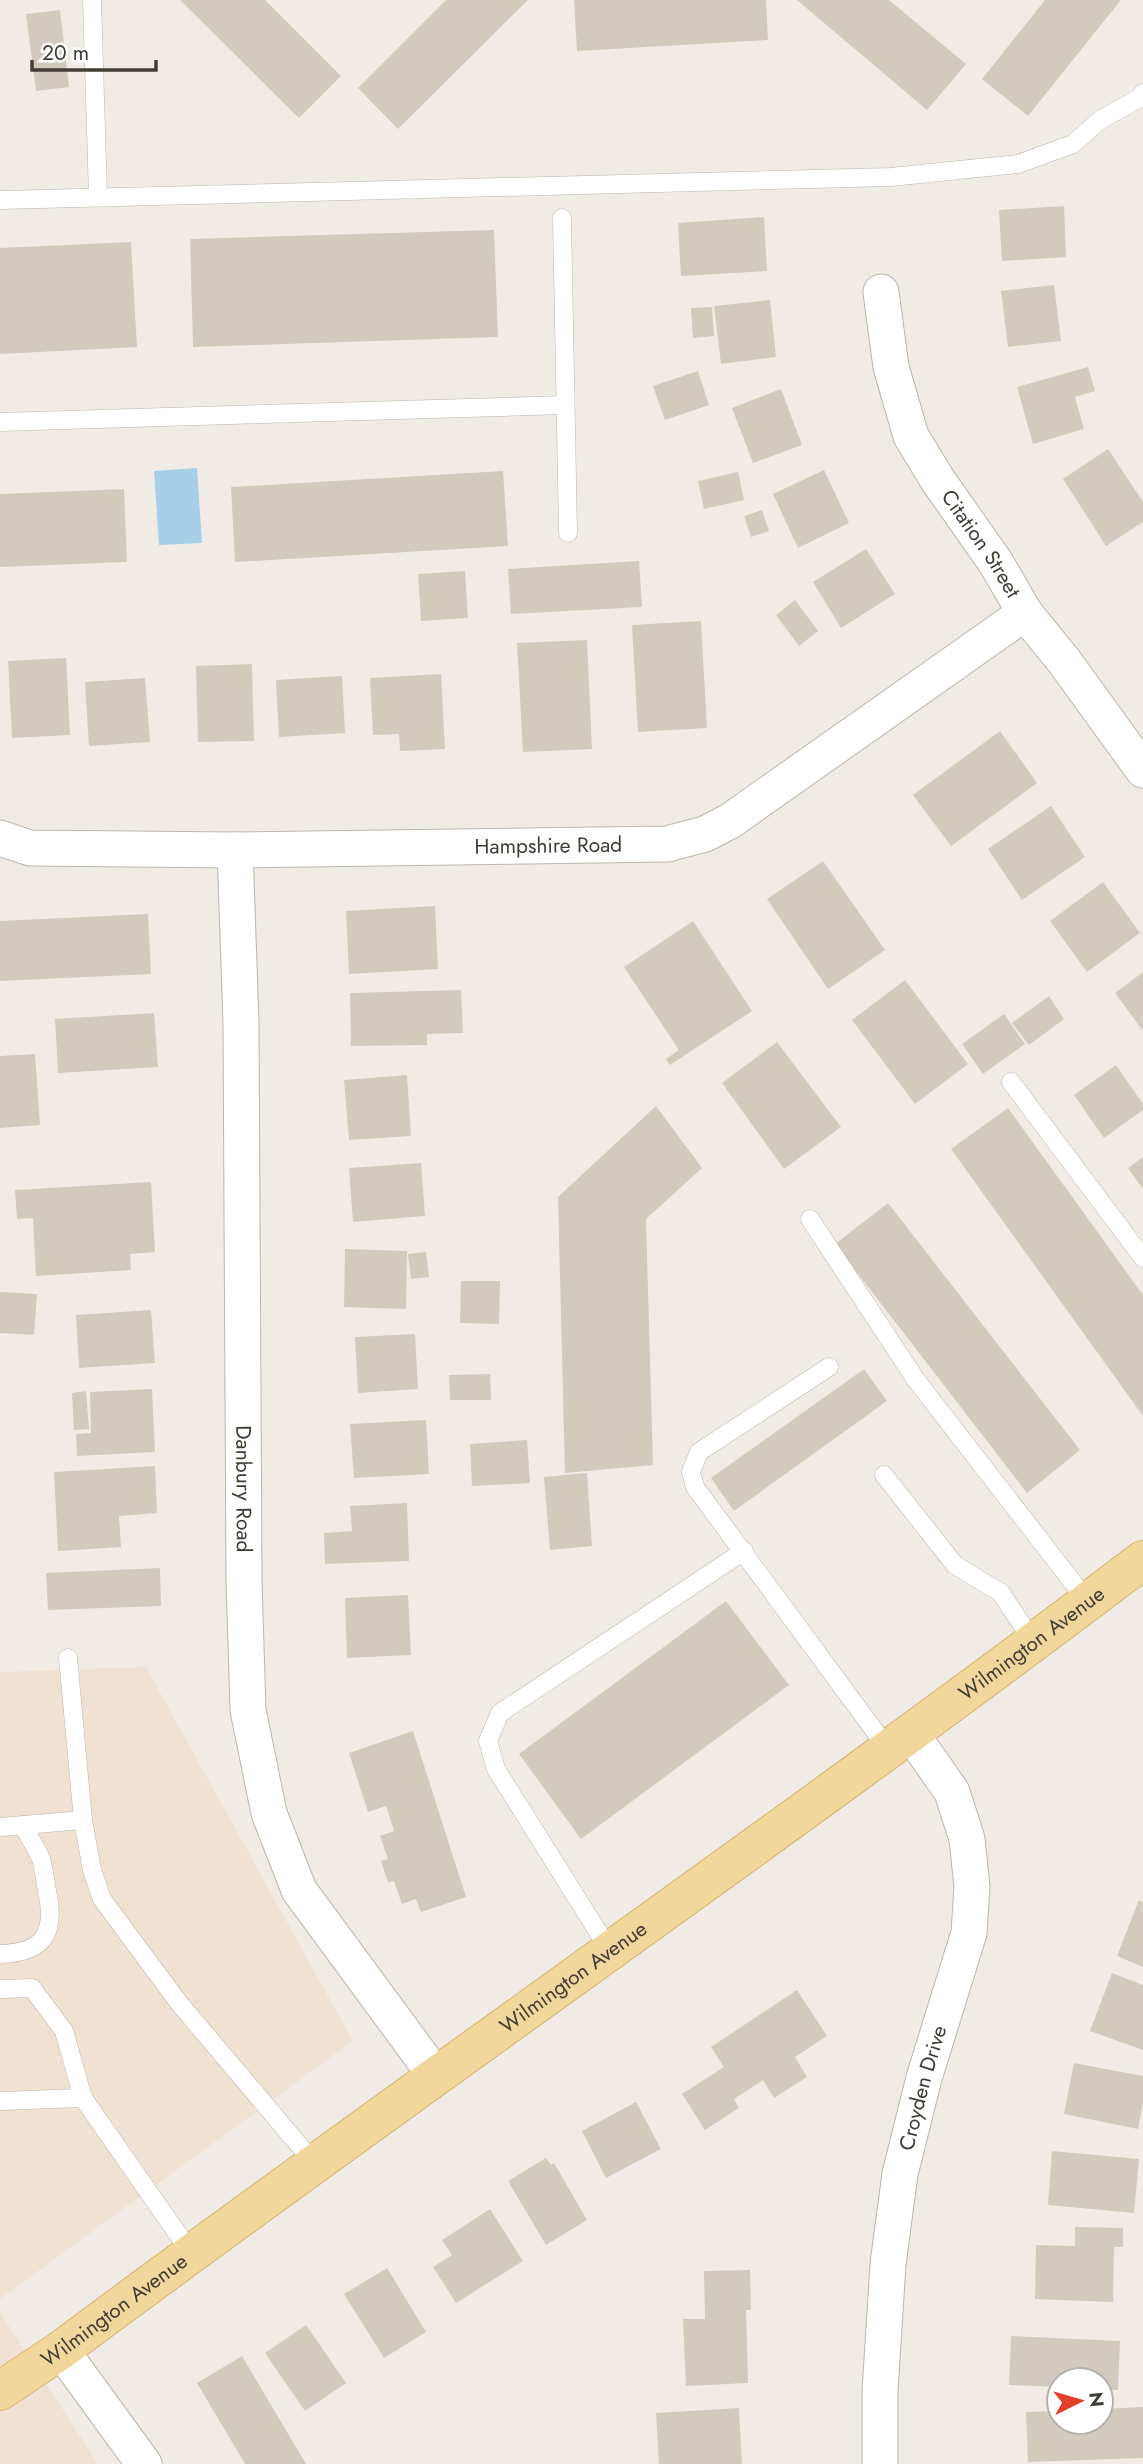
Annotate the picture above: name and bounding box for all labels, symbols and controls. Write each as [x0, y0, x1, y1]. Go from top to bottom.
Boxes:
scale bar [32, 28, 156, 72]
text: 20 m [42, 38, 89, 68]
street label: Citation Street [934, 483, 1028, 603]
street label: Hampshire Road [474, 830, 622, 862]
street label: Danbury Road [228, 1425, 259, 1553]
street label: Wilmington Avenue [952, 1579, 1111, 1708]
street label: Wilmington Avenue [493, 1914, 653, 2041]
street label: Croyden Drive [891, 2022, 954, 2154]
street label: Wilmington Avenue [35, 2246, 194, 2374]
north arrow [1045, 2366, 1115, 2436]
text: N [1082, 2391, 1111, 2408]

